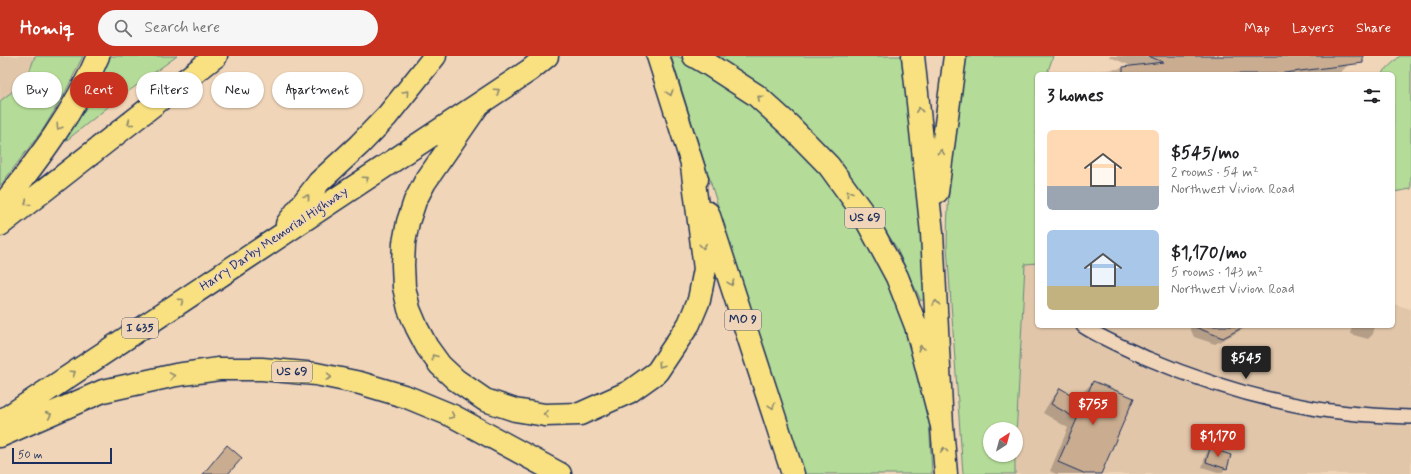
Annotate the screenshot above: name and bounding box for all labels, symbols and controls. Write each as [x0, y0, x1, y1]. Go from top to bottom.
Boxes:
search box [98, 10, 378, 46]
text: Homiq [20, 16, 74, 41]
icon: search [112, 17, 134, 39]
text: Search here [144, 18, 220, 38]
text: Map [1244, 19, 1270, 37]
text: Layers [1292, 19, 1334, 37]
text: Share [1356, 19, 1391, 37]
chip: Buy [12, 72, 62, 108]
chip: Rent [70, 72, 128, 108]
chip: Filters [136, 72, 203, 108]
chip: New [211, 72, 264, 108]
chip: Apartment [272, 72, 363, 108]
text: 3 homes [1047, 85, 1104, 107]
icon: filters [1361, 85, 1383, 107]
one-way arrow [493, 89, 500, 96]
one-way arrow [665, 89, 674, 96]
one-way arrow [401, 90, 408, 97]
one-way arrow [757, 96, 765, 103]
one-way arrow [915, 107, 924, 113]
one-way arrow [127, 119, 134, 126]
one-way arrow [57, 123, 64, 130]
text: $545/mo [1171, 142, 1239, 164]
icon: home [1079, 146, 1127, 194]
one-way arrow [936, 149, 945, 155]
text: 2 rooms · 54 m² [1171, 164, 1258, 181]
one-way arrow [361, 177, 368, 184]
text: Northwest Vivion Road [1171, 181, 1295, 198]
street label: Harry Darby Memorial Highway [197, 183, 353, 297]
one-way arrow [846, 190, 854, 197]
one-way arrow [303, 195, 310, 202]
one-way arrow [25, 199, 32, 206]
road number: US 69 [845, 208, 885, 228]
text: $1,170/mo [1171, 242, 1247, 264]
one-way arrow [698, 243, 707, 249]
icon: home [1079, 246, 1127, 294]
text: 5 rooms · 143 m² [1171, 264, 1263, 281]
one-way arrow [726, 279, 735, 286]
text: Northwest Vivion Road [1171, 281, 1295, 298]
one-way arrow [177, 298, 184, 306]
one-way arrow [931, 300, 940, 306]
road number: MO 9 [725, 310, 761, 330]
road number: I 635 [122, 318, 158, 338]
one-way arrow [918, 344, 926, 351]
pin: $545 [1222, 346, 1270, 380]
text: $545 [1231, 350, 1261, 367]
one-way arrow [432, 354, 439, 361]
one-way arrow [658, 361, 666, 368]
road number: US 69 [272, 362, 312, 382]
one-way arrow [69, 370, 76, 378]
one-way arrow [169, 372, 175, 381]
one-way arrow [326, 372, 332, 381]
pin: $755 [1069, 392, 1117, 426]
text: $755 [1078, 396, 1108, 413]
one-way arrow [767, 403, 776, 410]
one-way arrow [543, 410, 549, 419]
one-way arrow [448, 411, 456, 419]
one-way arrow [44, 412, 52, 420]
north arrow [983, 422, 1023, 462]
map controls [983, 422, 1023, 462]
pin: $1,170 [1185, 424, 1251, 458]
text: $1,170 [1200, 428, 1236, 445]
scale bar [12, 446, 112, 465]
one-way arrow [939, 447, 948, 453]
text: 50 m [18, 448, 43, 462]

